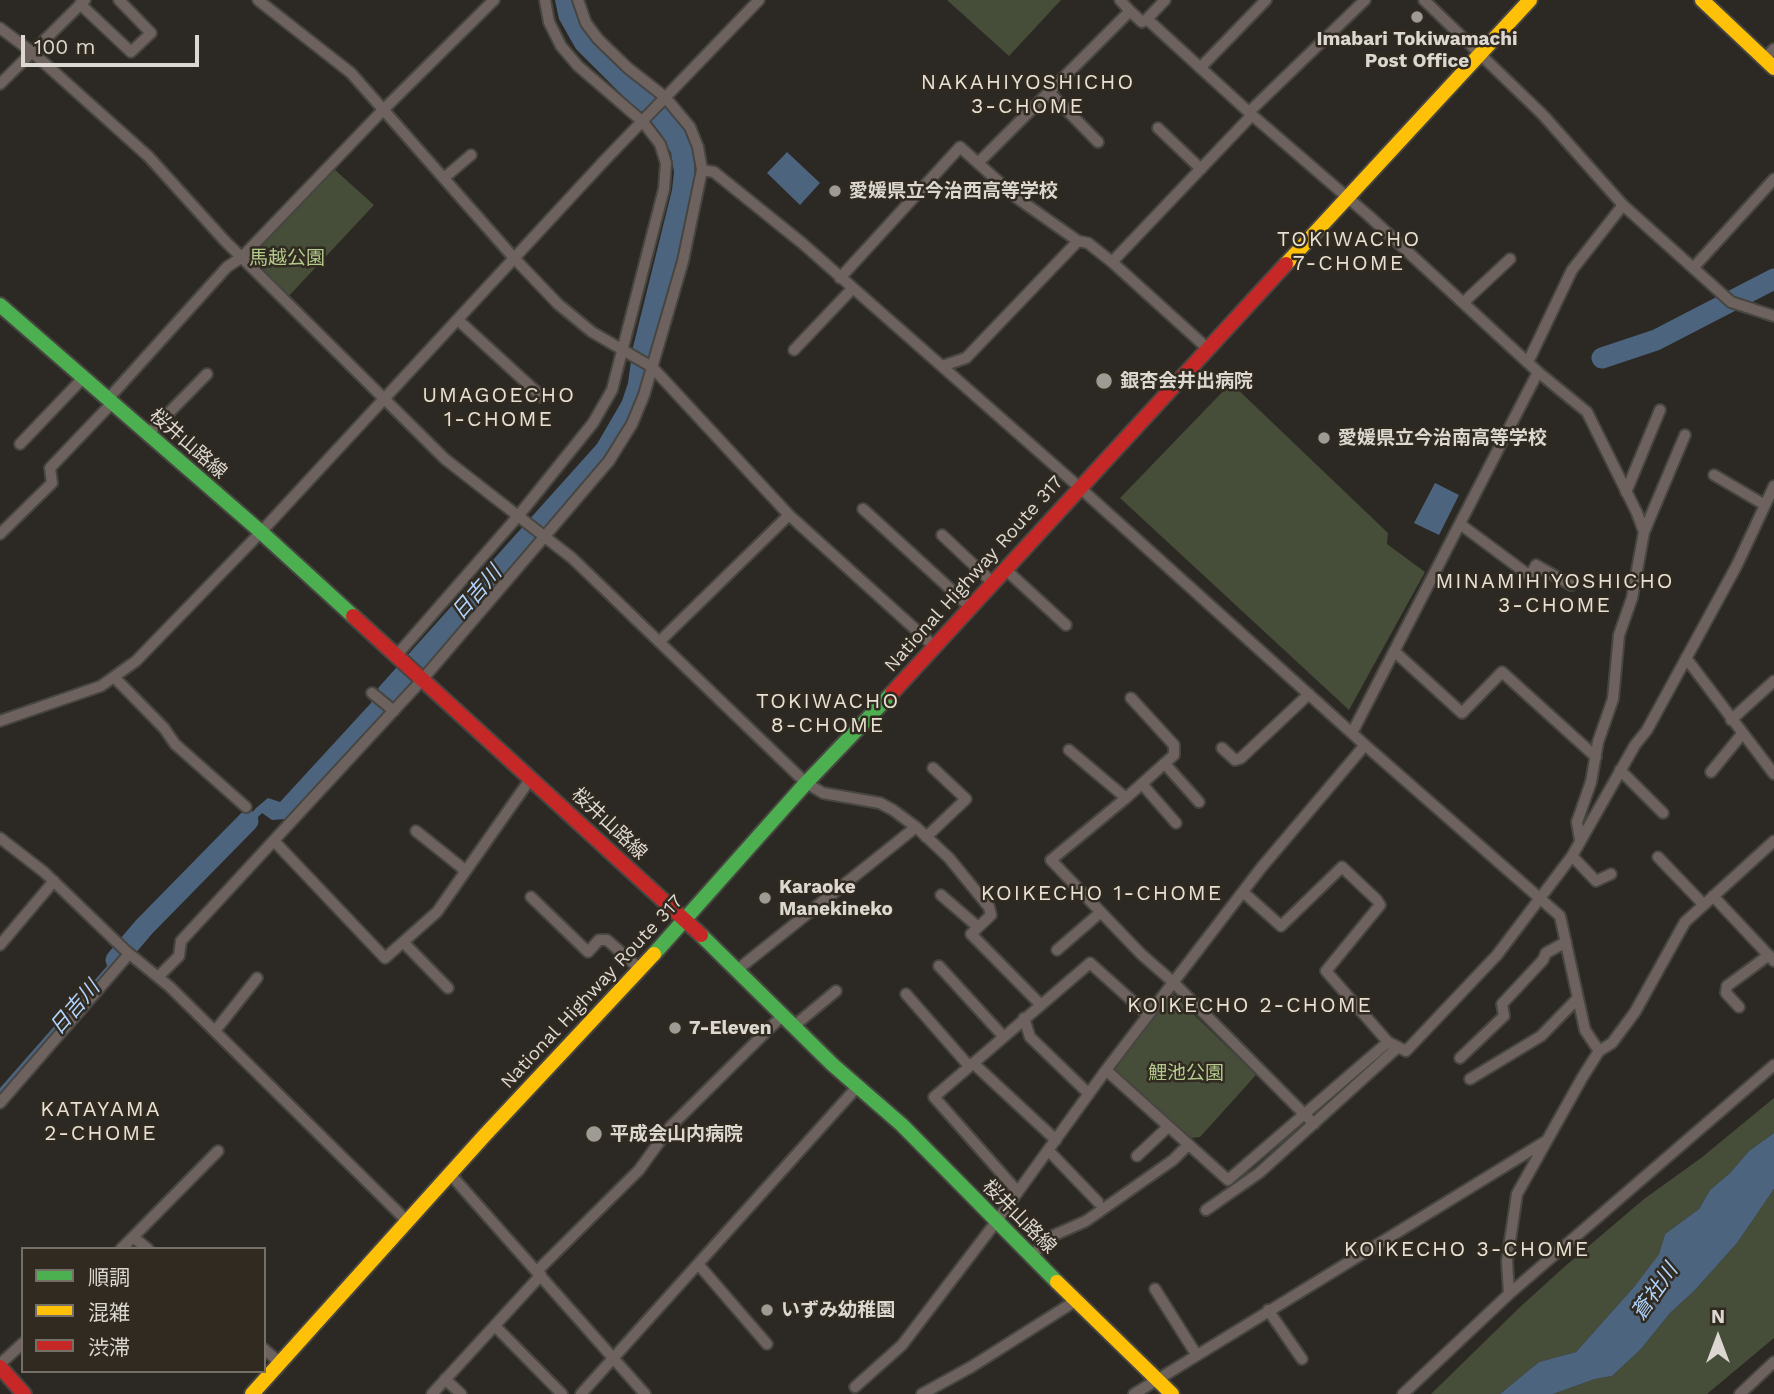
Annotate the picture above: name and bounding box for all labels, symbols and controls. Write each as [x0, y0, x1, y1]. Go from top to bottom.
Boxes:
marker: Imabari Tokiwamachi Post Office [1409, 9, 1425, 25]
scale bar [24, 21, 203, 65]
place label: Imabari Tokiwamachi Post Office [1316, 28, 1518, 72]
text: 100 m [34, 34, 96, 59]
district label: NAKAHIYOSHICHO 3-CHOME [923, 70, 1133, 120]
place label: 愛媛県立今治西高等学校 [849, 180, 1058, 202]
marker: 愛媛県立今治西高等学校 [827, 183, 843, 199]
district label: TOKIWACHO 7-CHOME [1278, 227, 1420, 277]
park label: 馬越公園 [249, 247, 325, 269]
place label: 銀杏会井出病院 [1120, 370, 1253, 392]
marker: 銀杏会井出病院 [1094, 371, 1114, 391]
district label: UMAGOECHO 1-CHOME [423, 383, 575, 433]
street label: 桜井山路線 [145, 404, 231, 484]
place label: 愛媛県立今治南高等学校 [1338, 427, 1547, 449]
marker: 愛媛県立今治南高等学校 [1316, 430, 1332, 446]
street label: National Highway Route 317 [880, 471, 1068, 677]
water label: 日吉川 [447, 561, 507, 625]
district label: MINAMIHIYOSHICHO 3-CHOME [1437, 569, 1673, 619]
district label: TOKIWACHO 8-CHOME [757, 689, 899, 739]
street label: 桜井山路線 [566, 783, 652, 865]
place label: Karaoke Manekineko [779, 876, 893, 920]
district label: KOIKECHO 1-CHOME [983, 881, 1221, 907]
marker: Karaoke Manekineko [757, 890, 773, 906]
street label: National Highway Route 317 [496, 891, 688, 1093]
water label: 日吉川 [45, 976, 105, 1040]
district label: KOIKECHO 2-CHOME [1129, 993, 1371, 1019]
place label: 7-Eleven [689, 1017, 772, 1039]
marker: 7-Eleven [667, 1020, 683, 1036]
park label: 鯉池公園 [1148, 1062, 1224, 1084]
district label: KATAYAMA 2-CHOME [41, 1097, 161, 1147]
place label: 平成会山内病院 [610, 1123, 743, 1145]
marker: 平成会山内病院 [584, 1124, 604, 1144]
street label: 桜井山路線 [977, 1175, 1061, 1259]
district label: KOIKECHO 3-CHOME [1346, 1237, 1588, 1263]
legend [21, 1247, 266, 1373]
water label: 蒼社川 [1627, 1259, 1683, 1325]
text: 順調 [88, 1265, 130, 1290]
place label: いずみ幼稚園 [781, 1299, 895, 1321]
text: 混雑 [88, 1300, 130, 1325]
marker: いずみ幼稚園 [759, 1302, 775, 1318]
north arrow [1683, 1303, 1753, 1373]
text: N [1711, 1305, 1725, 1328]
text: 渋滞 [88, 1335, 130, 1360]

